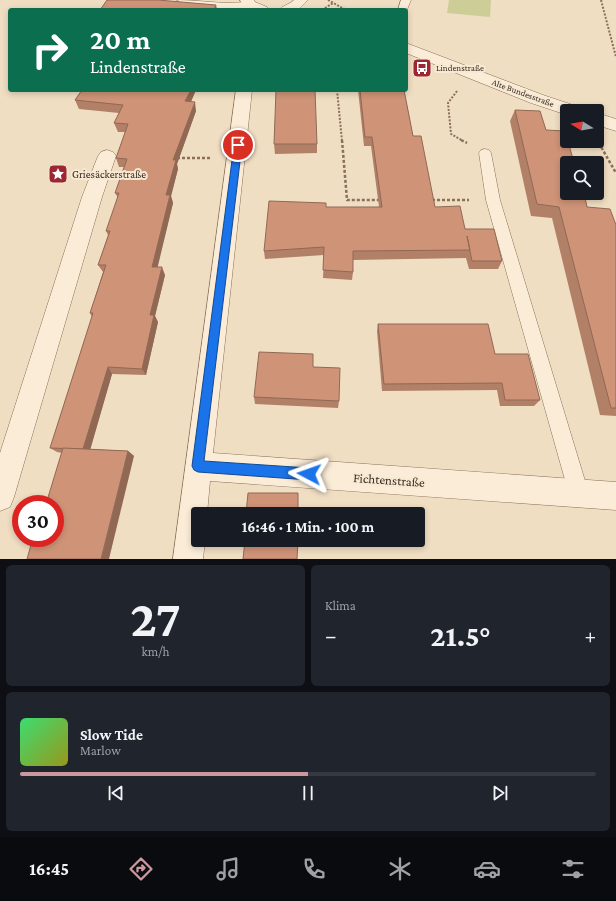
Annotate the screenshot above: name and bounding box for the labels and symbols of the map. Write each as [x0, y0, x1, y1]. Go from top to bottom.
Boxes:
bus stop icon: Lindenstraße [411, 57, 433, 79]
place label: Lindenstraße [436, 63, 484, 73]
street label: Alte Bundesstraße [491, 77, 556, 109]
north arrow [560, 104, 604, 148]
pin [221, 128, 255, 162]
place icon: Griesäckerstraße [47, 163, 69, 185]
place label: Griesäckerstraße [72, 168, 146, 180]
position arrow [288, 453, 330, 495]
street label: Fichtenstraße [353, 470, 426, 490]
speed limit sign: 30 [12, 495, 64, 547]

